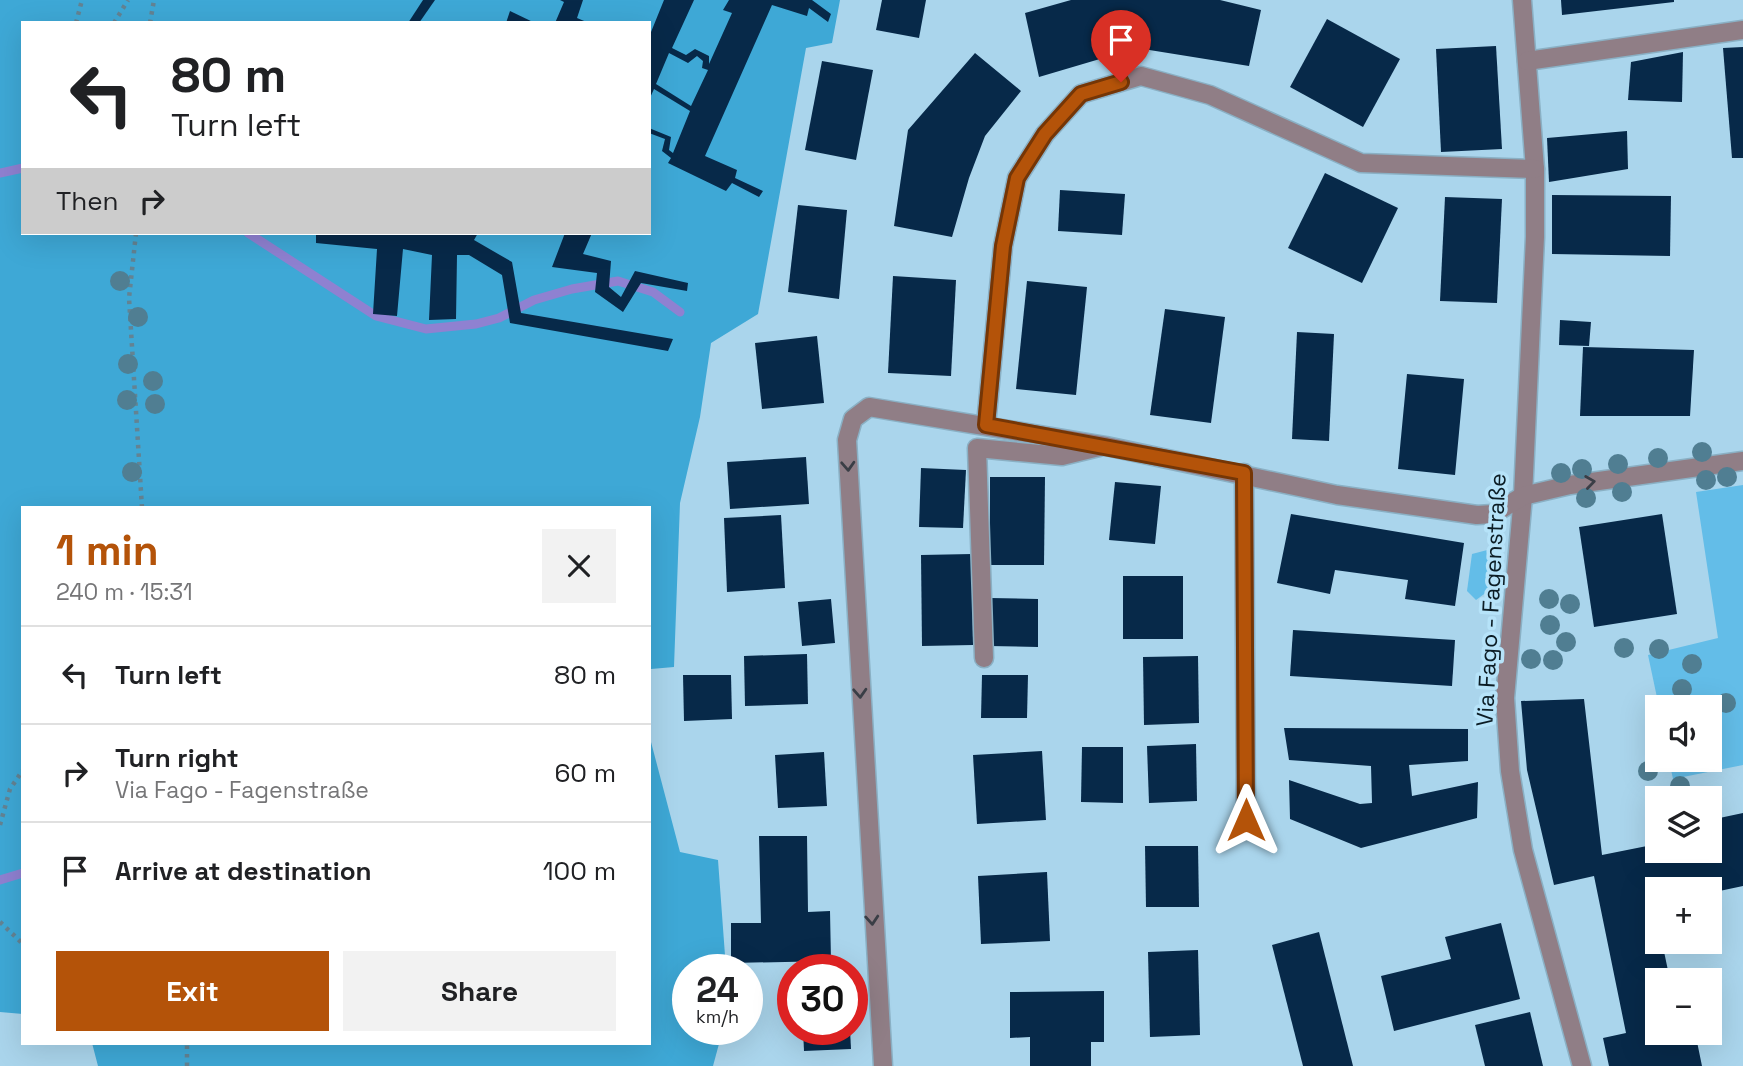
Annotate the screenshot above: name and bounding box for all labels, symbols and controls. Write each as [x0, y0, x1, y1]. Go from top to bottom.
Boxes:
pin [1091, 10, 1151, 82]
icon: arrive [1102, 21, 1140, 59]
text: 80 m [171, 44, 286, 106]
icon: left [56, 49, 147, 140]
text: Turn left [171, 105, 301, 145]
icon: right [133, 182, 171, 220]
text: Then [56, 184, 119, 218]
one-way arrow [840, 460, 855, 471]
street label: Via Fago - Fagenstraße [1469, 473, 1513, 727]
one-way arrow [1584, 475, 1596, 490]
text: 1 min [56, 524, 159, 577]
button: close [542, 529, 616, 603]
text: 240 m · 15:31 [56, 577, 193, 607]
icon: left [56, 656, 94, 694]
text: Turn left [115, 658, 222, 692]
text: 80 m [554, 658, 616, 692]
one-way arrow [852, 688, 867, 699]
map controls [1645, 695, 1722, 1045]
button: sound [1645, 695, 1722, 772]
text: Turn right [115, 741, 239, 775]
icon: right [56, 754, 94, 792]
text: 60 m [554, 756, 616, 790]
text: Via Fago - Fagenstraße [115, 775, 369, 805]
position arrow [1209, 783, 1283, 857]
button: layers [1645, 786, 1722, 863]
icon: arrive [56, 852, 94, 890]
text: Arrive at destination [115, 854, 372, 888]
text: 100 m [543, 854, 616, 888]
button: + [1645, 877, 1722, 954]
one-way arrow [864, 915, 879, 926]
button: Exit [56, 951, 329, 1031]
button: Share [343, 951, 616, 1031]
speed limit sign: 30 [777, 954, 868, 1045]
text: 24 [696, 968, 739, 1012]
button: − [1645, 968, 1722, 1045]
text: km/h [696, 1005, 739, 1028]

